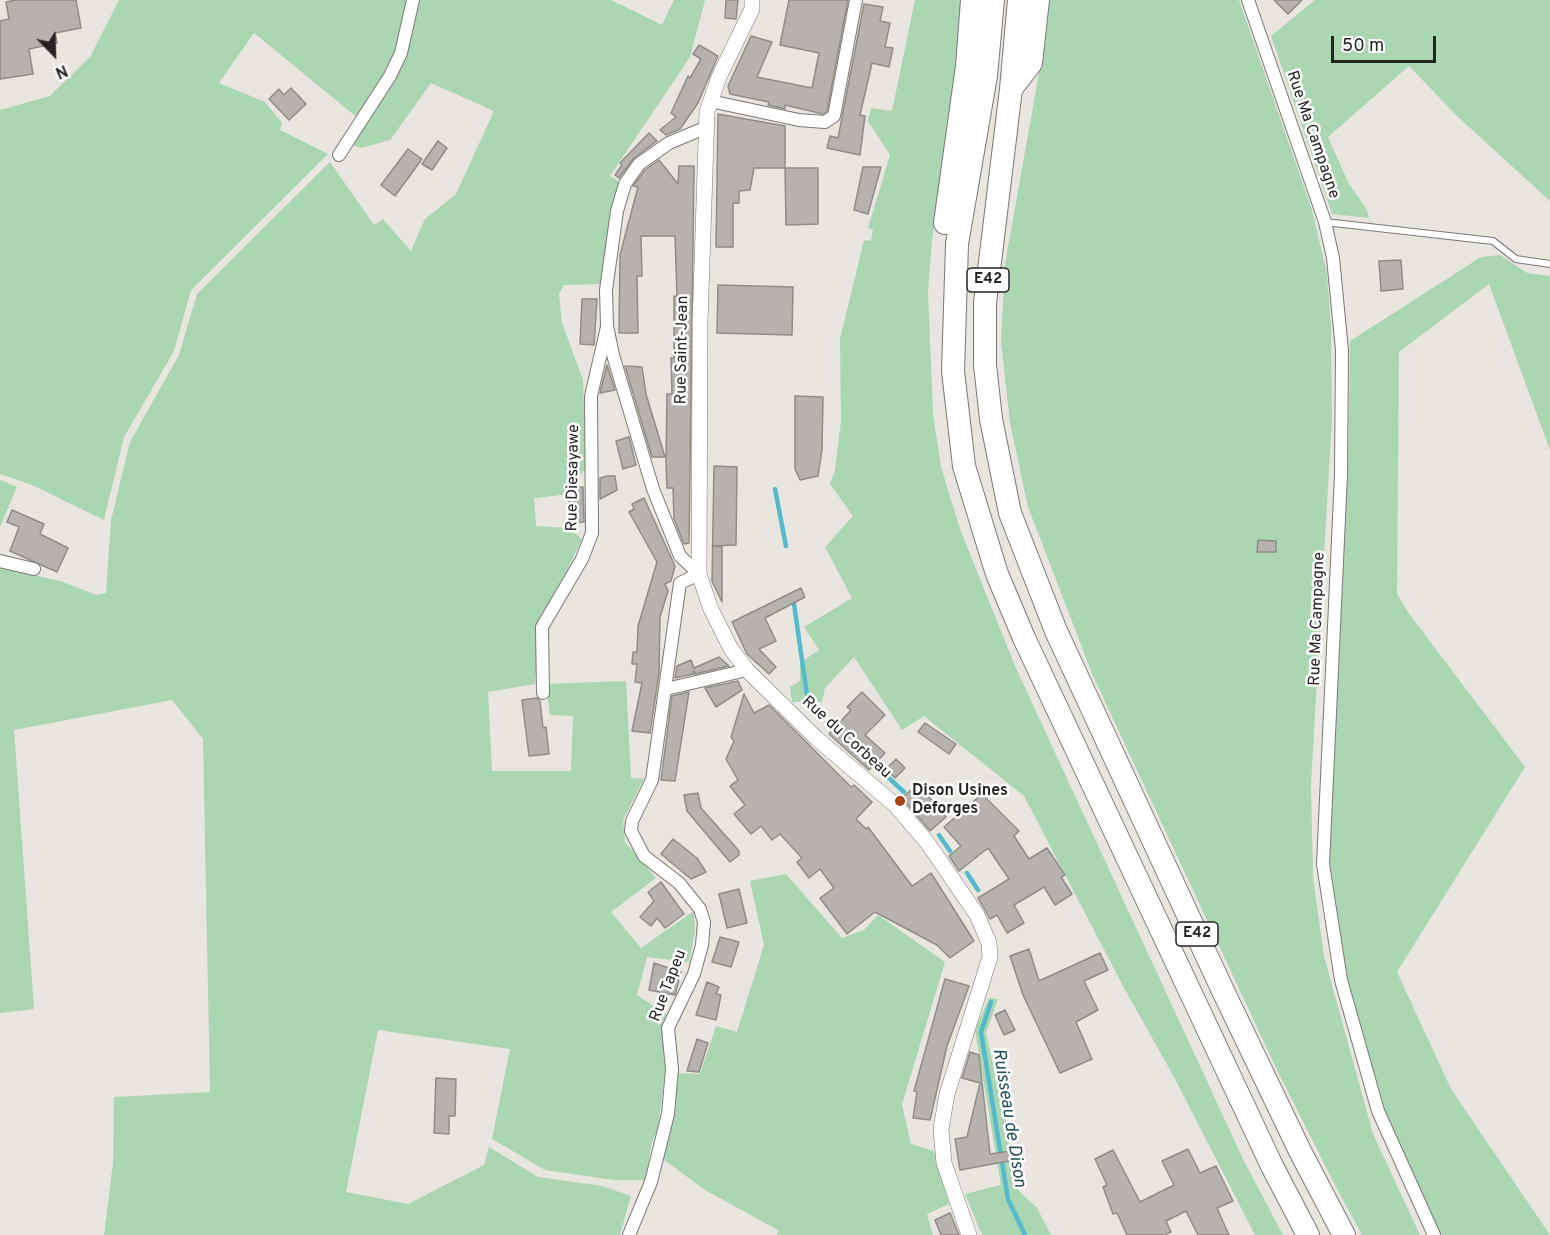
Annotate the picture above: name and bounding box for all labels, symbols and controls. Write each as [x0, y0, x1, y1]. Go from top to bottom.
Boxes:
north arrow [24, 24, 84, 84]
scale bar [1334, 24, 1439, 62]
text: 50 m [1342, 35, 1384, 58]
text: N [52, 59, 70, 82]
street label: Rue Ma Campagne [1281, 69, 1343, 201]
road number: E42 [967, 268, 1009, 292]
street label: Rue Saint-Jean [672, 295, 694, 405]
street label: Rue Diesayawe [563, 424, 585, 532]
street label: Rue Ma Campagne [1306, 552, 1330, 686]
street label: Rue du Corbeau [797, 693, 895, 783]
place label: Dison Usines Deforges [912, 782, 1008, 820]
marker: Dison Usines Deforges [893, 794, 907, 808]
road number: E42 [1176, 922, 1218, 946]
street label: Rue Tapeu [647, 947, 691, 1025]
water label: Ruisseau de Dison [986, 1047, 1030, 1189]

